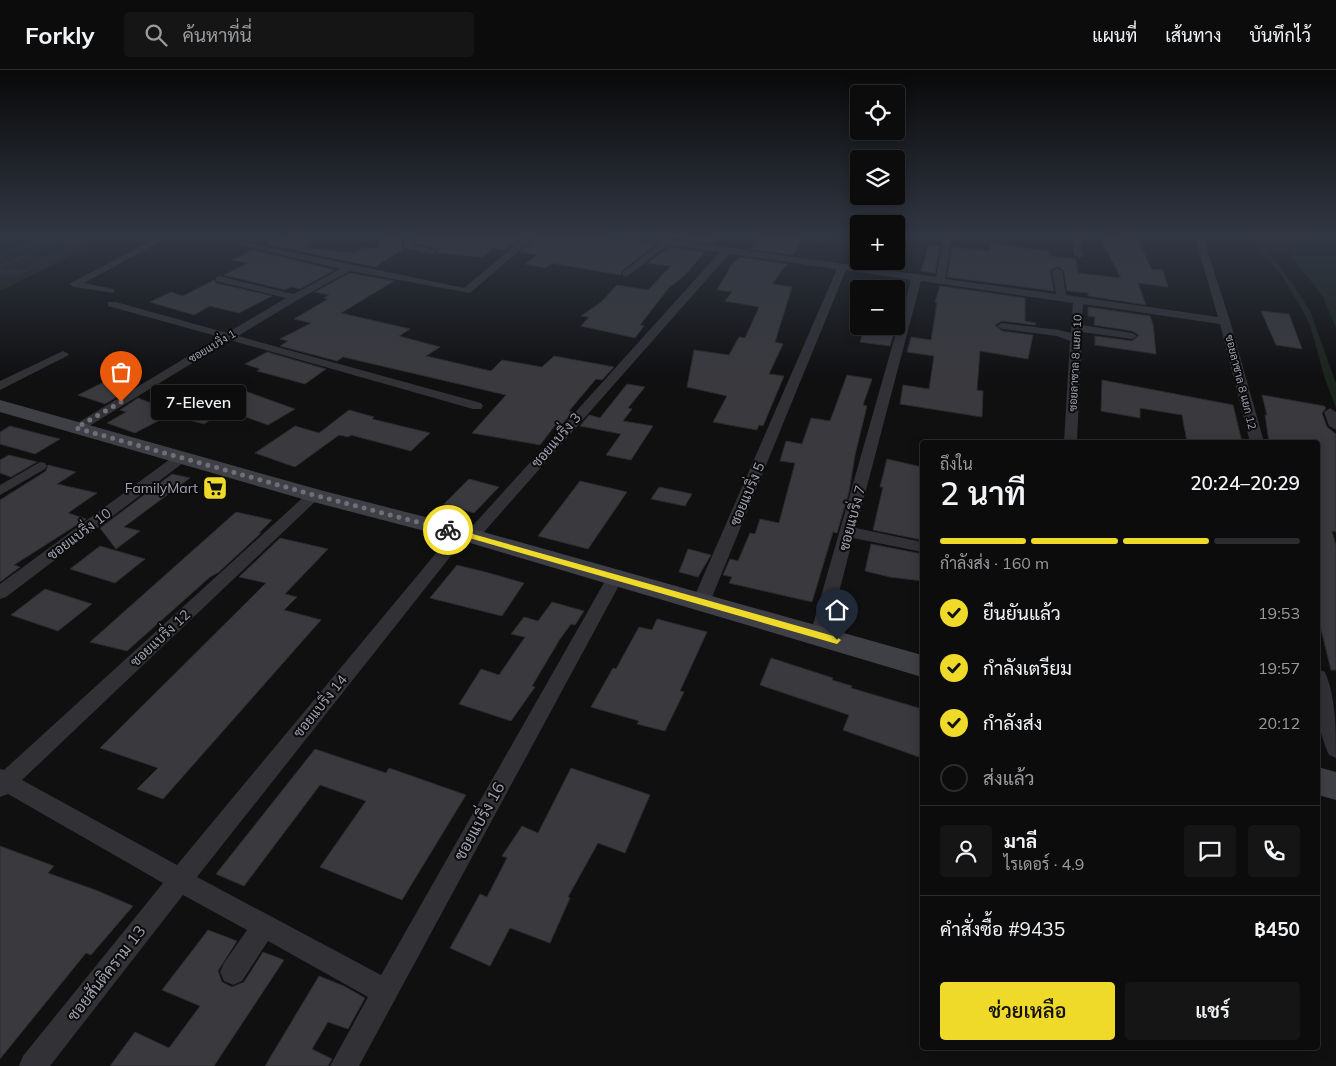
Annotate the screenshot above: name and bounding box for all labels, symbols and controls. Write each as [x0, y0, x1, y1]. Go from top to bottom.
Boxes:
search box [124, 12, 474, 57]
text: Forkly [25, 20, 94, 50]
icon: search [142, 21, 170, 49]
text: ค้นหาที่นี่ [182, 23, 252, 47]
text: แผนที่ [1092, 24, 1137, 47]
text: เส้นทาง [1165, 24, 1221, 47]
text: บันทึกไว้ [1249, 24, 1311, 47]
map controls [850, 85, 905, 335]
button: locate [850, 85, 905, 140]
button: layers [850, 150, 905, 205]
button: + [850, 215, 905, 270]
button: − [850, 280, 905, 335]
street label: ซอยลาซาล 8 แยก 10 [1065, 314, 1085, 412]
street label: ซอยแบริ่ง 1 [184, 323, 238, 366]
street label: ซอยลาซาล 8 แยก 12 [1222, 333, 1260, 431]
pin [100, 351, 142, 402]
icon: bag [107, 358, 135, 386]
callout: 7-Eleven [151, 384, 246, 420]
text: 7-Eleven [166, 392, 231, 412]
street label: ซอยแบริ่ง 3 [525, 407, 585, 471]
text: ถึงใน [940, 454, 973, 474]
street label: ซอยแบริ่ง 5 [723, 459, 768, 528]
text: 20:24–20:29 [1190, 471, 1300, 495]
text: 2 นาที [940, 473, 1026, 513]
supermarket icon: FamilyMart [202, 475, 228, 501]
place label: FamilyMart [125, 479, 198, 497]
street label: ซอยแบริ่ง 7 [832, 483, 869, 553]
street label: ซอยแบริ่ง 10 [42, 502, 115, 564]
courier [423, 505, 473, 555]
icon: bike [434, 516, 462, 544]
text: กำลังส่ง · 160 m [940, 553, 1049, 573]
pin [816, 589, 858, 640]
icon: home [823, 596, 851, 624]
icon: check [940, 599, 968, 627]
text: ยืนยันแล้ว [983, 601, 1061, 625]
text: 19:53 [1258, 603, 1300, 623]
street label: ซอยแบริ่ง 12 [125, 604, 194, 670]
icon: check [940, 654, 968, 682]
text: กำลังเตรียม [983, 656, 1072, 680]
text: 19:57 [1258, 658, 1300, 678]
street label: ซอยแบริ่ง 14 [287, 669, 351, 741]
icon: check [940, 709, 968, 737]
text: กำลังส่ง [983, 711, 1042, 735]
text: 20:12 [1258, 713, 1300, 733]
text: ส่งแล้ว [983, 766, 1034, 790]
street label: ซอยแบริ่ง 16 [446, 777, 509, 864]
button: person [940, 825, 992, 877]
button: chat [1184, 825, 1236, 877]
button: phone [1248, 825, 1300, 877]
text: มาลี [1004, 829, 1037, 853]
text: ไรเดอร์ · 4.9 [1004, 854, 1084, 874]
text: คำสั่งซื้อ #9435 [940, 917, 1065, 941]
text: ฿450 [1254, 917, 1300, 941]
street label: ซอยสันติคราม 13 [62, 921, 150, 1025]
button: ช่วยเหลือ [940, 982, 1115, 1040]
button: แชร์ [1125, 982, 1300, 1040]

